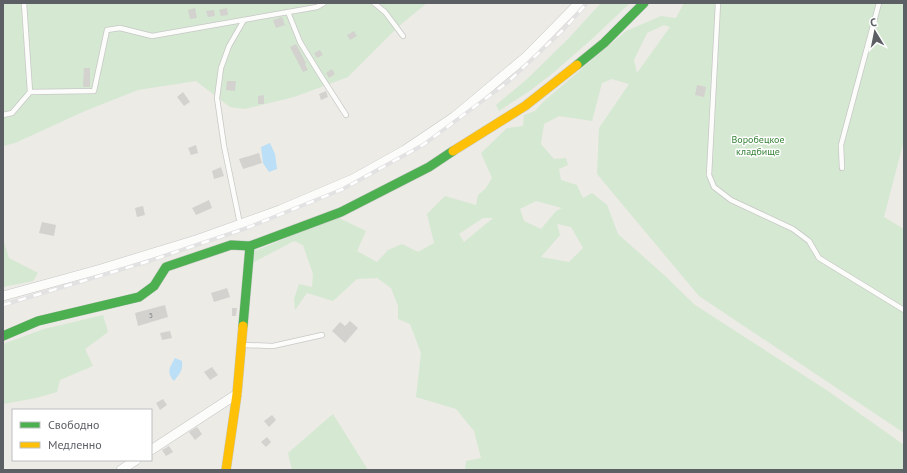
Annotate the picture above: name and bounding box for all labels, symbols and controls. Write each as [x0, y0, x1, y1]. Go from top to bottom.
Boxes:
north arrow [855, 12, 895, 52]
text: С [869, 15, 878, 30]
park label: Воробецкое кладбище [732, 133, 785, 158]
house number: 5 [149, 310, 153, 320]
legend [12, 409, 152, 461]
text: Свободно [48, 417, 99, 432]
text: Медленно [48, 437, 102, 452]

